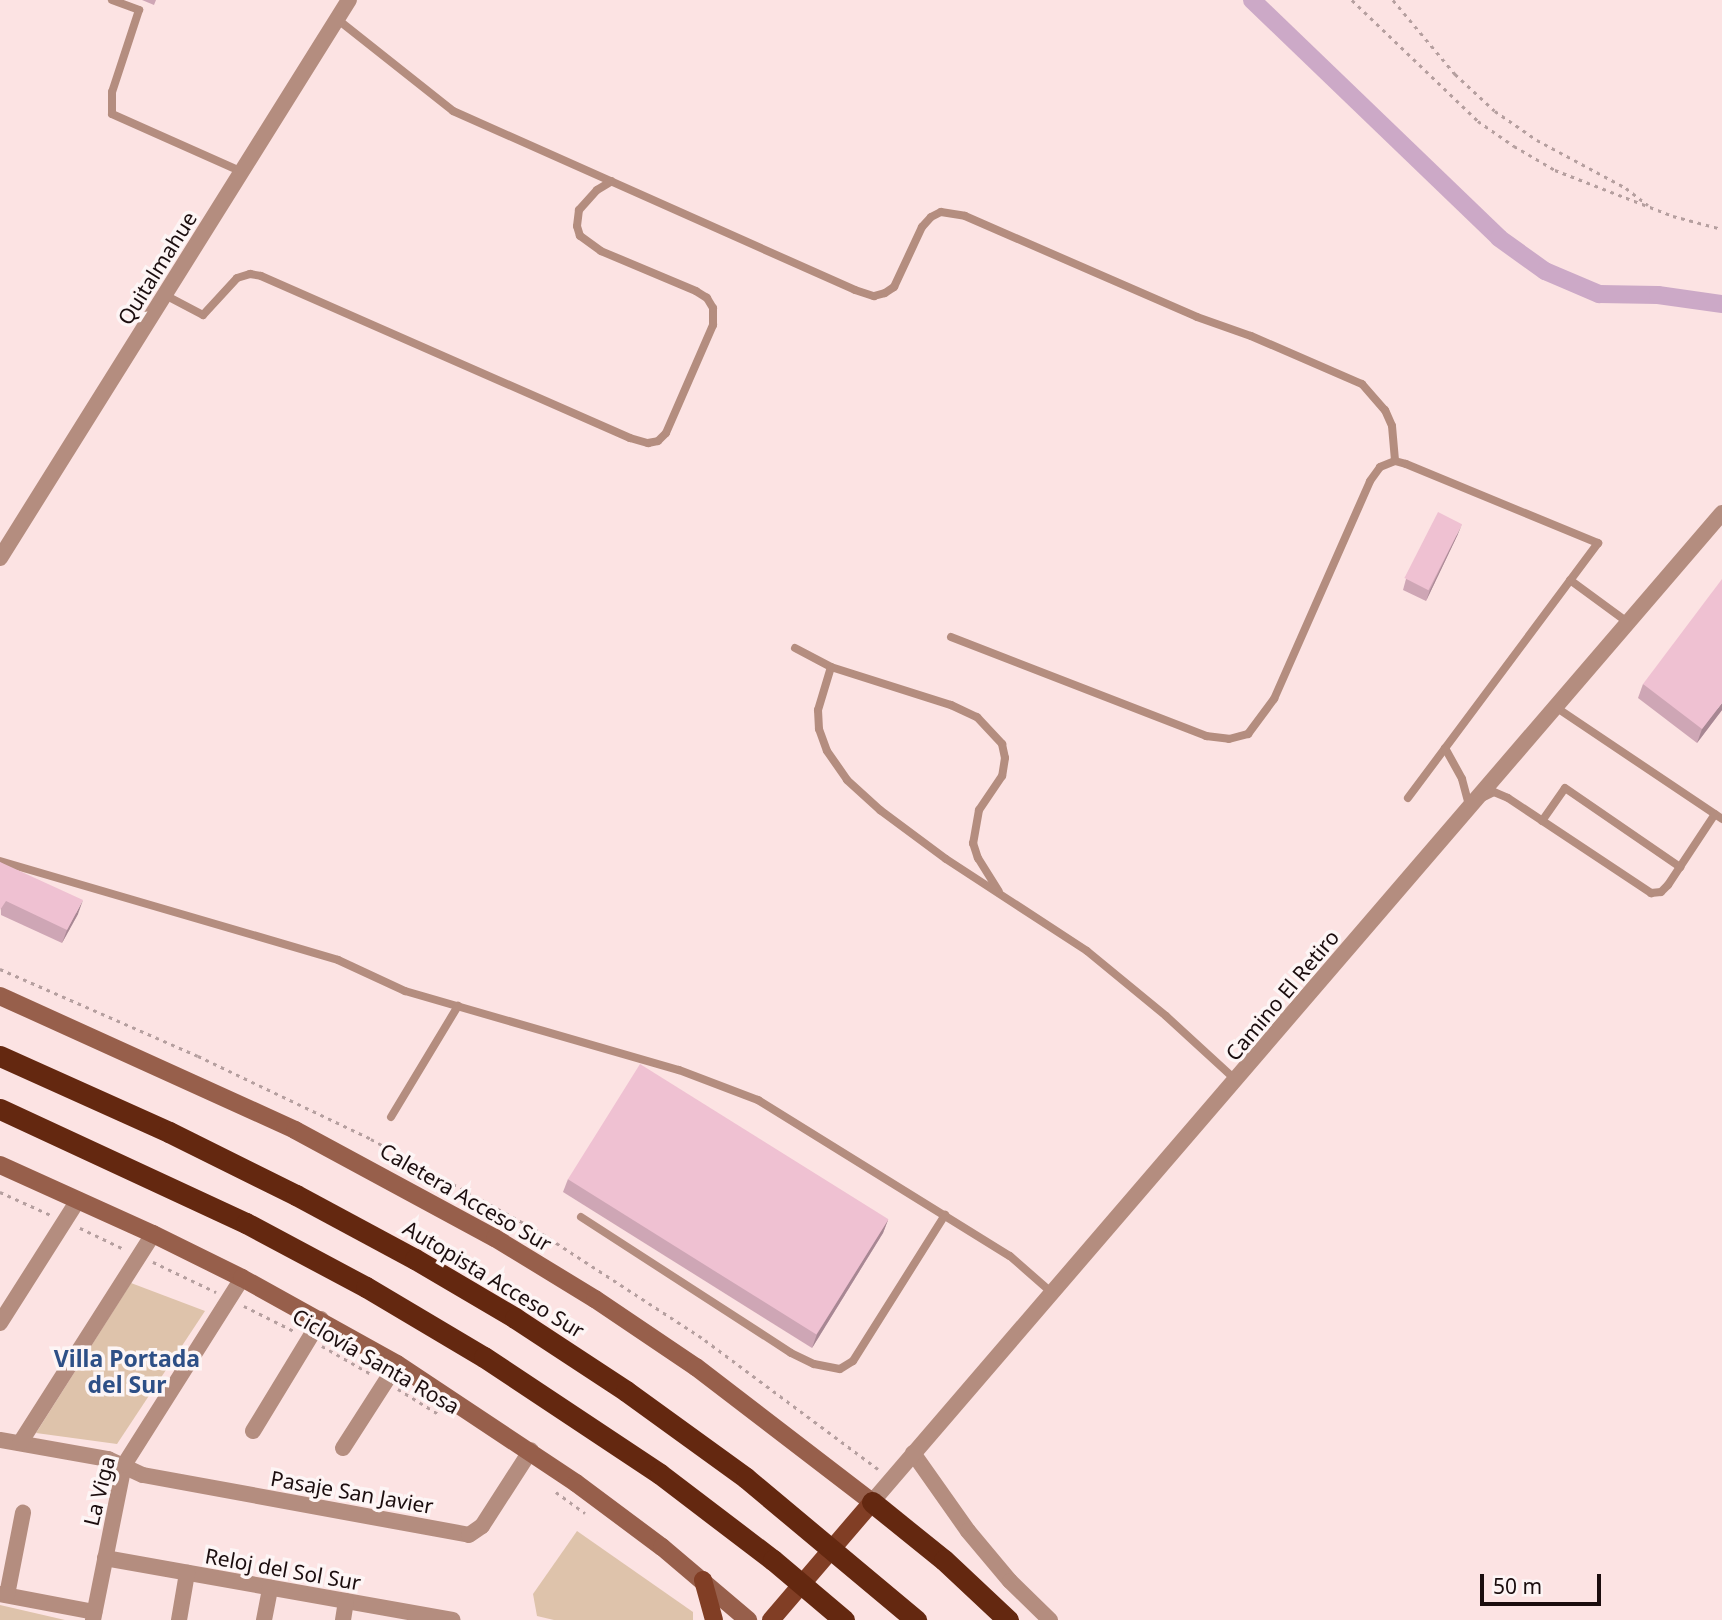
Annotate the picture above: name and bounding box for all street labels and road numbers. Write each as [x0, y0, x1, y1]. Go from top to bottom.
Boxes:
street label: Quitalmahue [112, 207, 202, 329]
street label: Camino El Retiro [1220, 925, 1344, 1065]
street label: Caletera Acceso Sur [376, 1138, 556, 1256]
street label: Autopista Acceso Sur [399, 1215, 589, 1343]
street label: Ciclovía Santa Rosa [288, 1303, 464, 1419]
street label: La Viga [78, 1454, 120, 1528]
street label: Pasaje San Javier [269, 1465, 435, 1519]
street label: Reloj del Sol Sur [203, 1543, 363, 1595]

